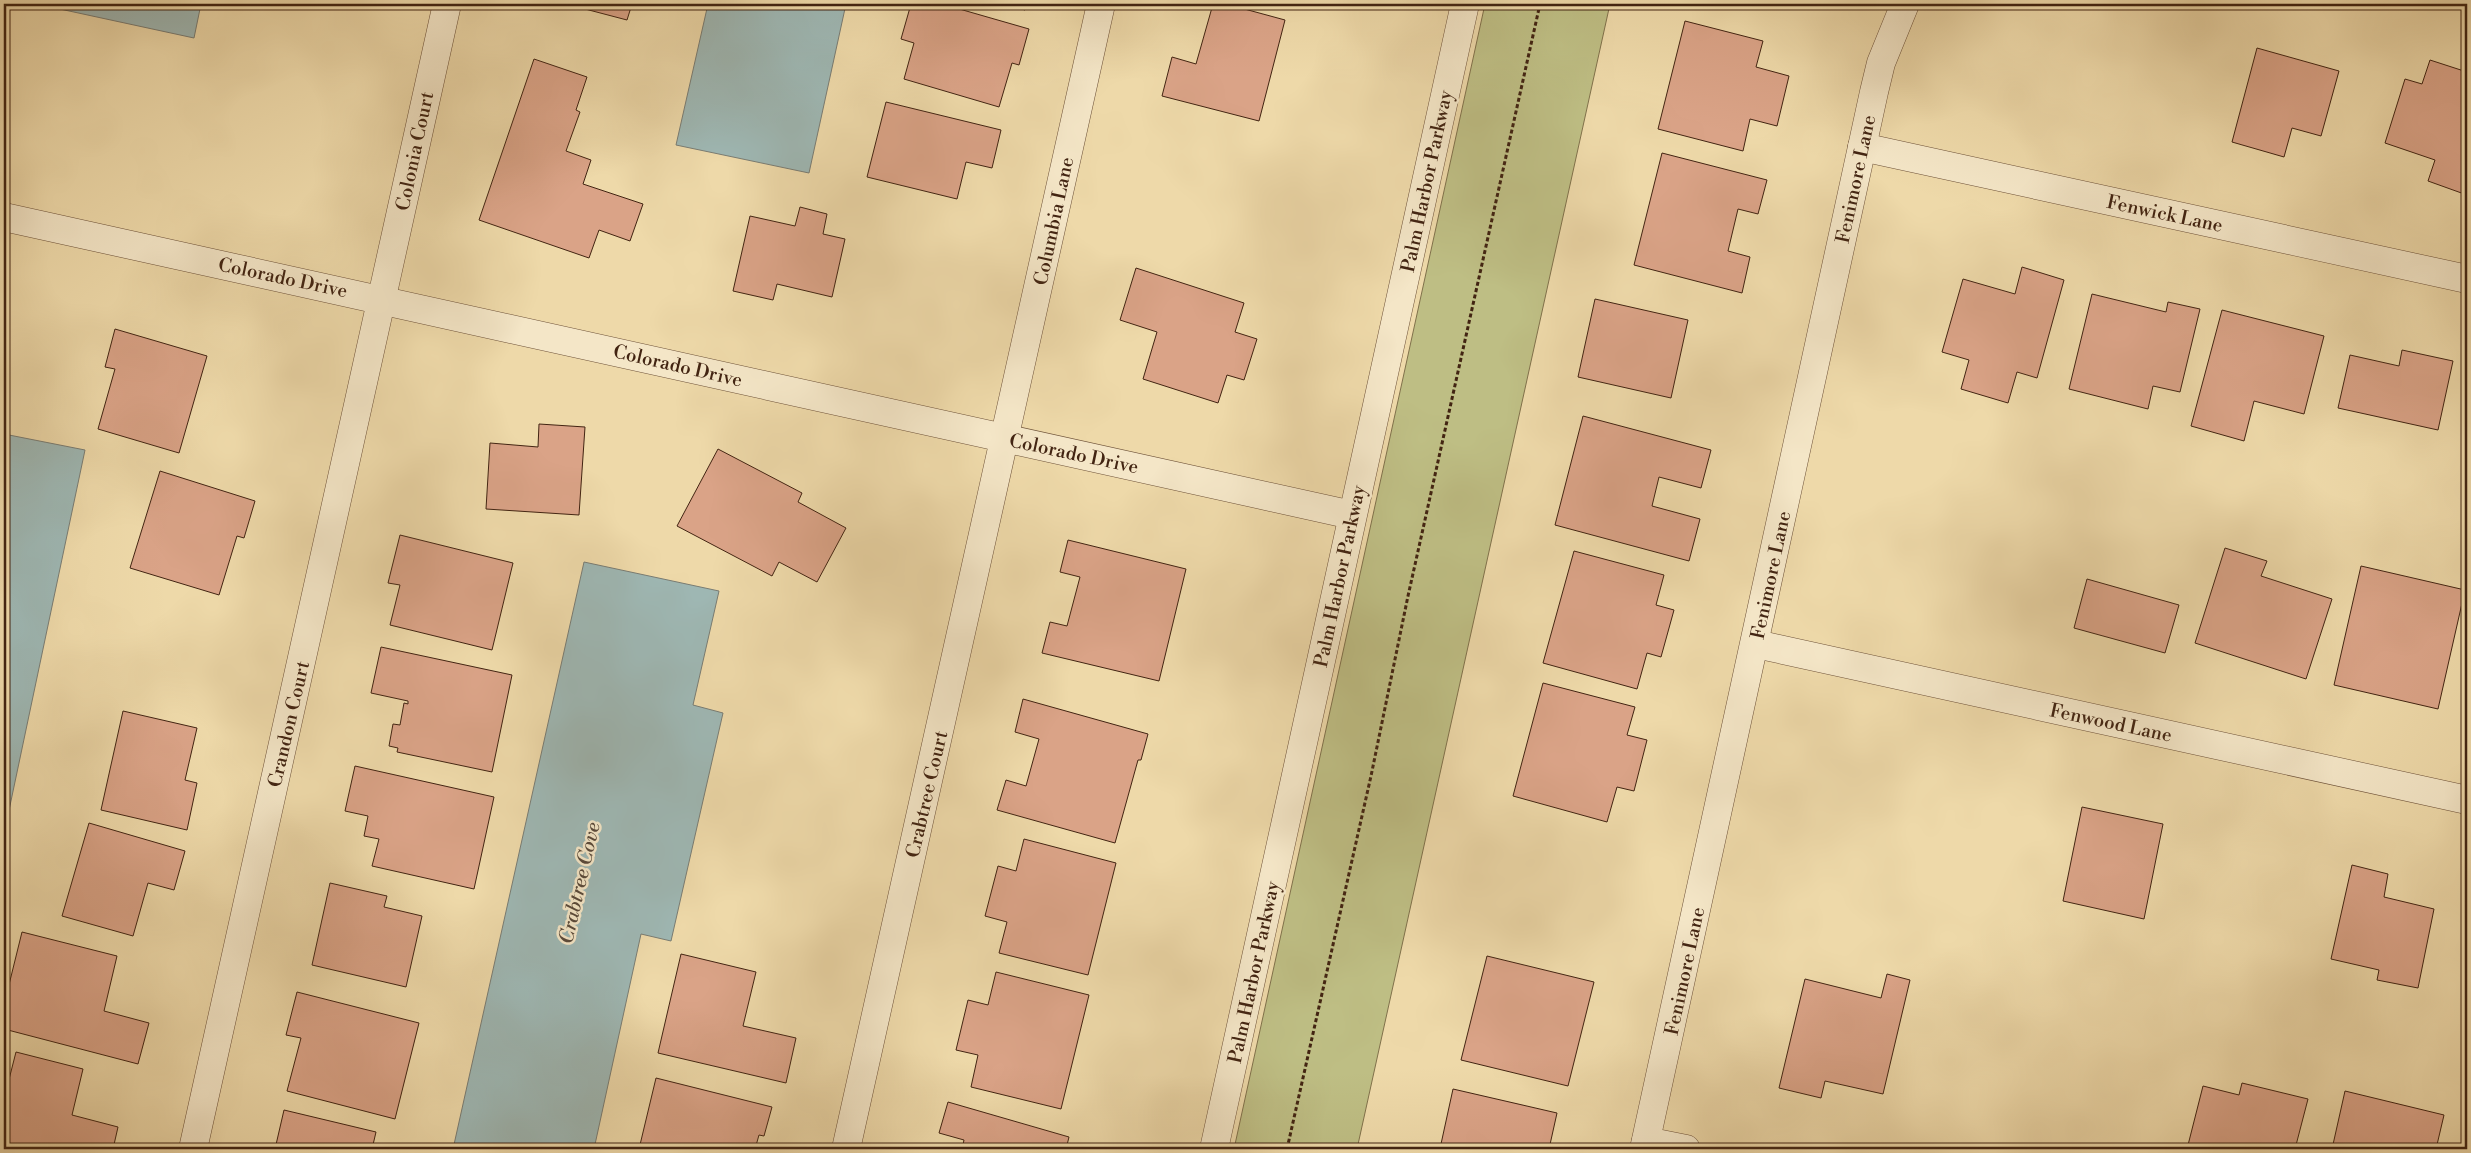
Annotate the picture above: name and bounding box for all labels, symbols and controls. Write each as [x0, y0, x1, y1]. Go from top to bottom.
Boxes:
street label: Palm Harbor Parkway [1396, 87, 1458, 275]
street label: Colonia Court [391, 89, 439, 213]
street label: Fenimore Lane [1831, 113, 1881, 245]
street label: Columbia Lane [1029, 155, 1079, 288]
street label: Fenwick Lane [2105, 190, 2225, 238]
street label: Colorado Drive [216, 253, 350, 303]
street label: Colorado Drive [611, 339, 745, 392]
street label: Colorado Drive [1007, 429, 1141, 479]
street label: Palm Harbor Parkway [1309, 482, 1371, 670]
street label: Fenimore Lane [1746, 509, 1796, 641]
street label: Crandon Court [263, 658, 315, 790]
street label: Fenwood Lane [2048, 698, 2174, 748]
street label: Crabtree Court [901, 728, 953, 860]
water label: Crabtree Cove [554, 819, 607, 947]
street label: Palm Harbor Parkway [1223, 878, 1285, 1066]
street label: Fenimore Lane [1660, 905, 1710, 1037]

